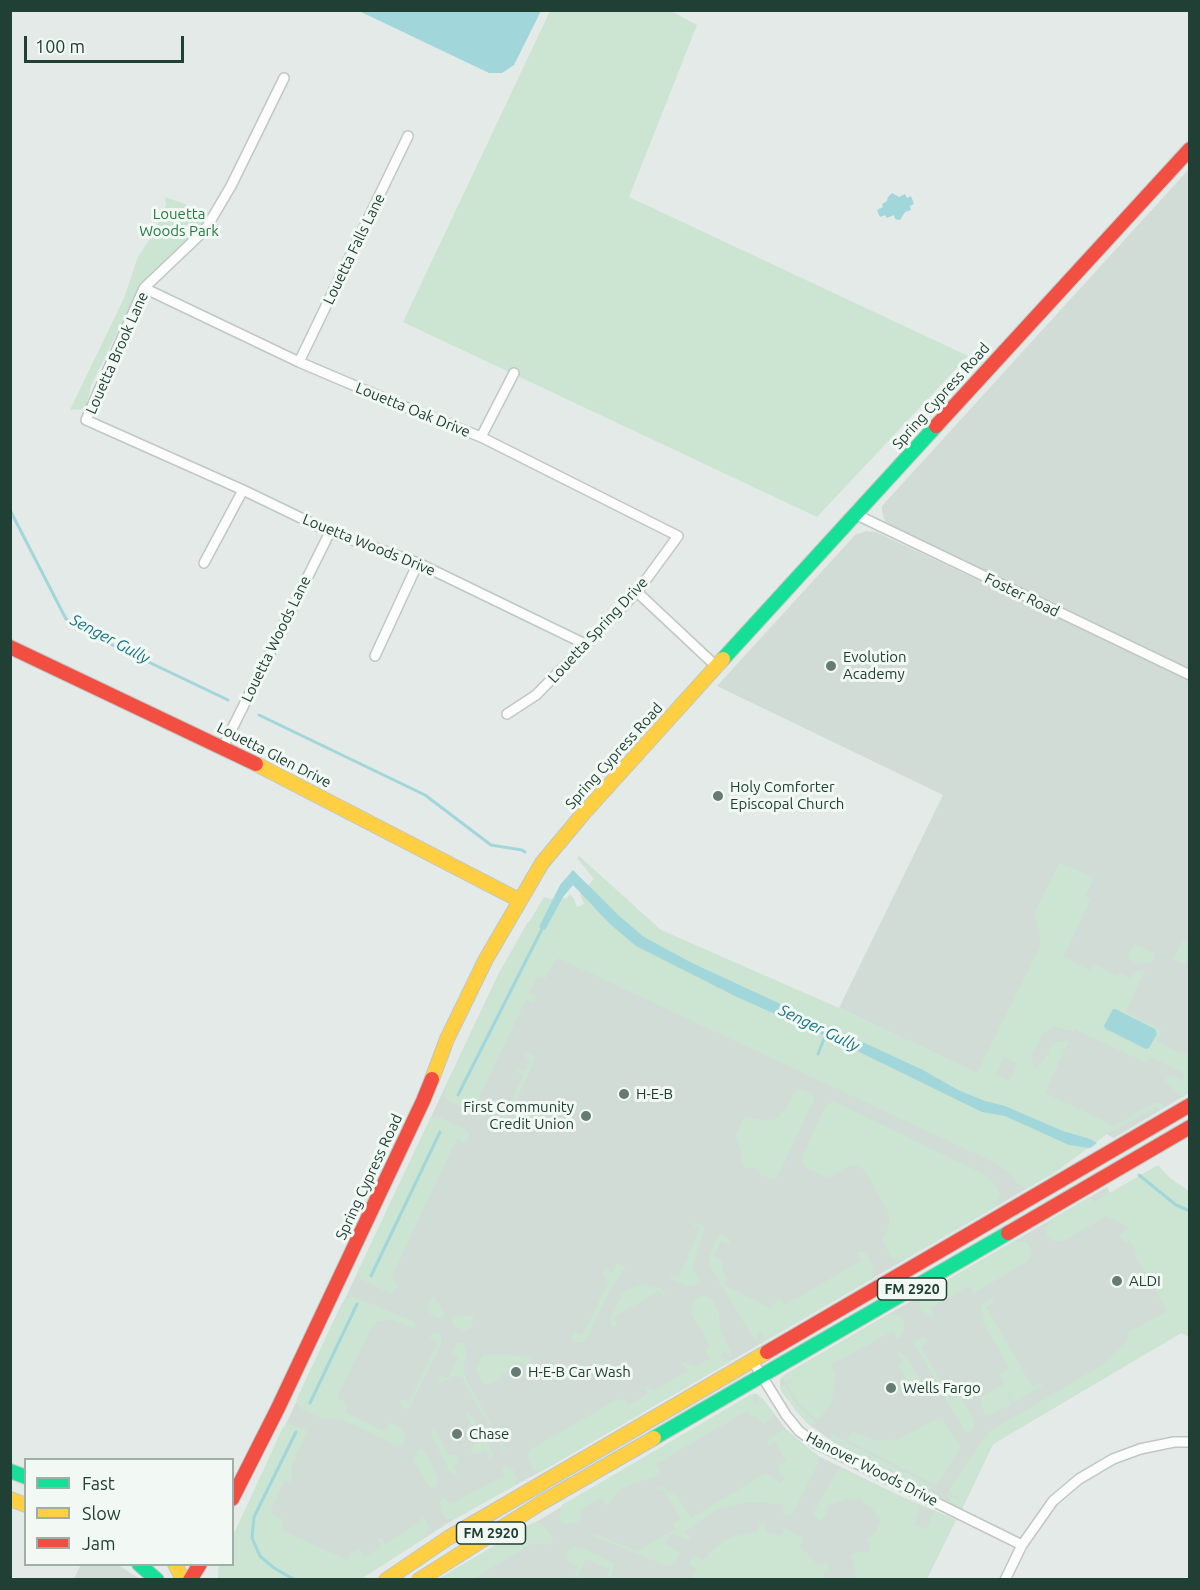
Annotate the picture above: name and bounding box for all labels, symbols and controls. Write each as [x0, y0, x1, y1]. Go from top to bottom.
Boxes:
scale bar [27, 24, 188, 62]
text: 100 m [35, 36, 85, 56]
street label: Louetta Falls Lane [319, 191, 389, 307]
park label: Louetta Woods Park [139, 205, 219, 240]
street label: Louetta Brook Lane [82, 289, 152, 417]
street label: Spring Cypress Road [889, 339, 993, 453]
street label: Louetta Oak Drive [353, 379, 473, 441]
street label: Louetta Woods Drive [300, 510, 438, 580]
street label: Foster Road [982, 569, 1062, 621]
street label: Louetta Woods Lane [238, 573, 314, 705]
street label: Louetta Spring Drive [544, 573, 652, 687]
water label: Senger Gully [67, 610, 153, 668]
place label: Evolution Academy [843, 648, 907, 683]
marker: Evolution Academy [824, 659, 838, 673]
street label: Spring Cypress Road [562, 699, 666, 813]
street label: Louetta Glen Drive [214, 718, 334, 792]
place label: Holy Comforter Episcopal Church [730, 778, 844, 813]
marker: Holy Comforter Episcopal Church [711, 789, 725, 803]
water label: Senger Gully [776, 1000, 862, 1056]
place label: H-E-B [636, 1085, 673, 1103]
marker: H-E-B [617, 1087, 631, 1101]
place label: First Community Credit Union [463, 1098, 574, 1133]
marker: First Community Credit Union [579, 1109, 593, 1123]
street label: Spring Cypress Road [332, 1111, 406, 1243]
place label: ALDI [1129, 1272, 1161, 1290]
marker: ALDI [1110, 1274, 1124, 1288]
road number: FM 2920 [878, 1278, 946, 1300]
place label: H-E-B Car Wash [528, 1363, 631, 1381]
marker: H-E-B Car Wash [509, 1365, 523, 1379]
place label: Wells Fargo [903, 1379, 981, 1397]
marker: Wells Fargo [884, 1381, 898, 1395]
place label: Chase [469, 1425, 509, 1443]
marker: Chase [450, 1427, 464, 1441]
street label: Hanover Woods Drive [803, 1428, 941, 1510]
legend [24, 1458, 234, 1566]
text: Fast [82, 1473, 115, 1493]
text: Slow [82, 1503, 121, 1523]
road number: FM 2920 [456, 1522, 526, 1544]
text: Jam [82, 1533, 116, 1553]

